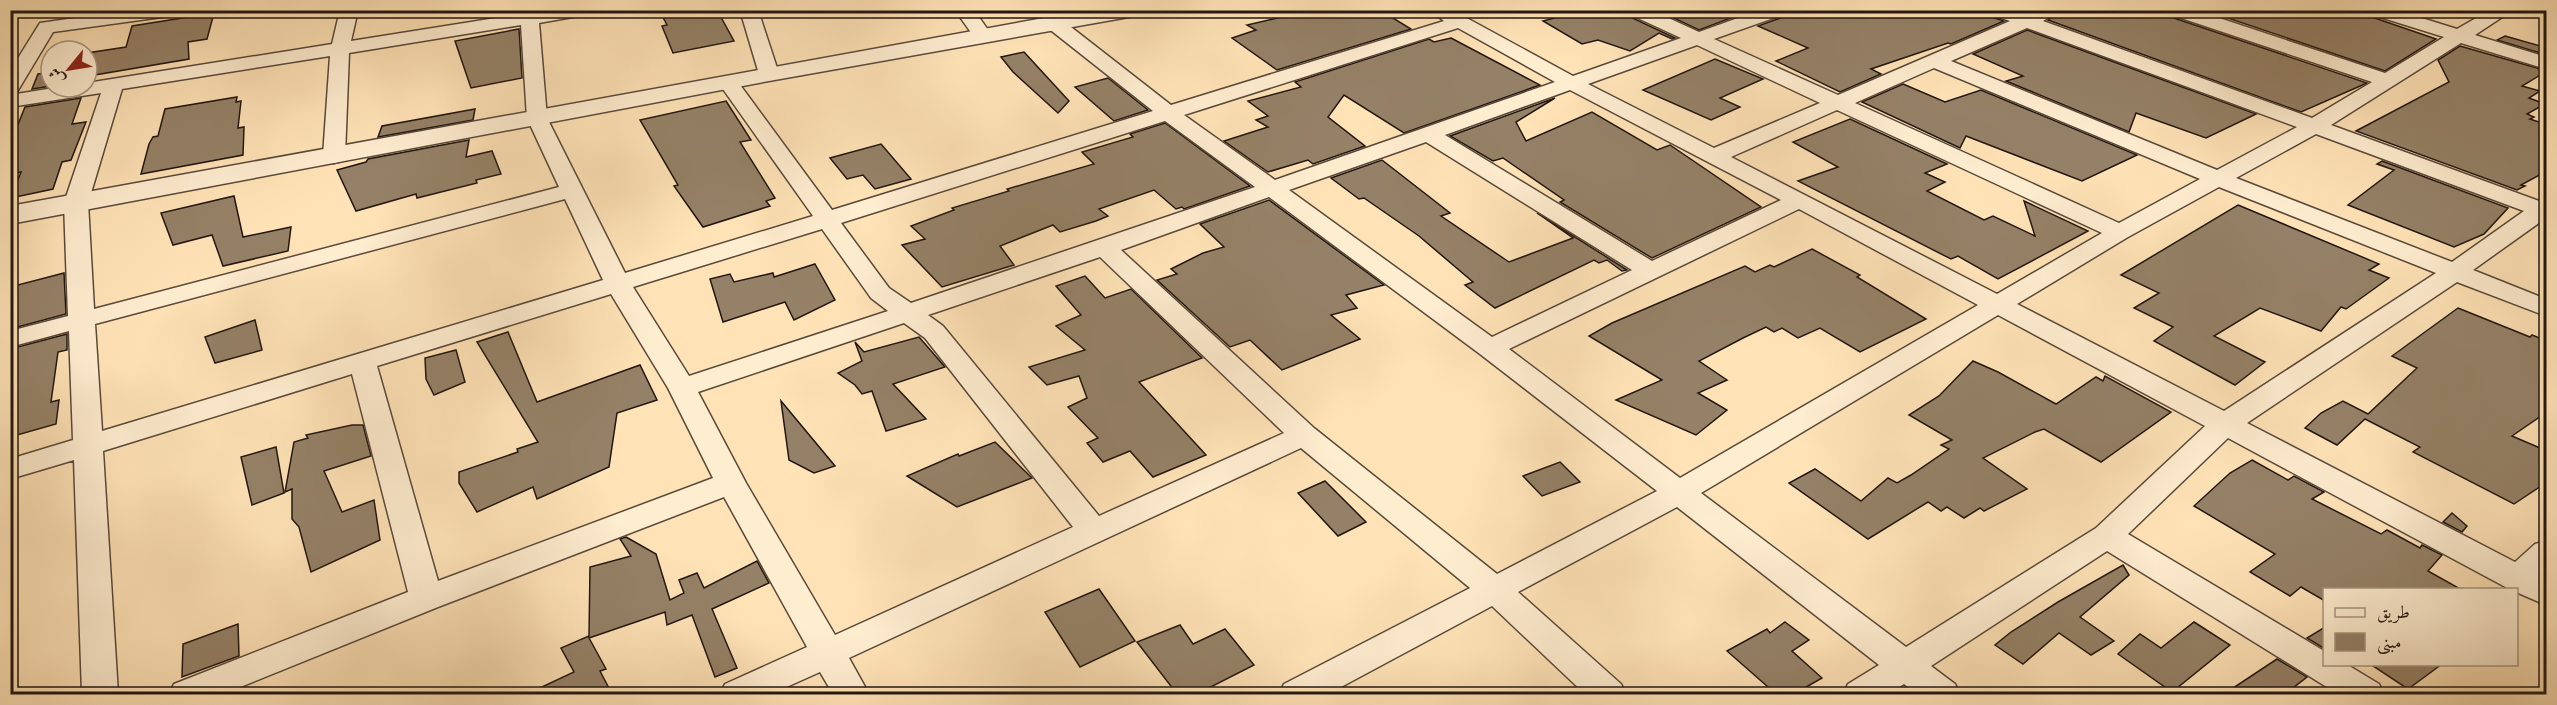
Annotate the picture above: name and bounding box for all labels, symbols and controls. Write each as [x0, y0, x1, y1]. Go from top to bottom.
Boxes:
north arrow [39, 39, 99, 99]
text: ش [42, 64, 70, 89]
legend [2323, 588, 2518, 666]
text: طريق [2377, 598, 2410, 625]
text: مبنى [2377, 628, 2402, 655]

